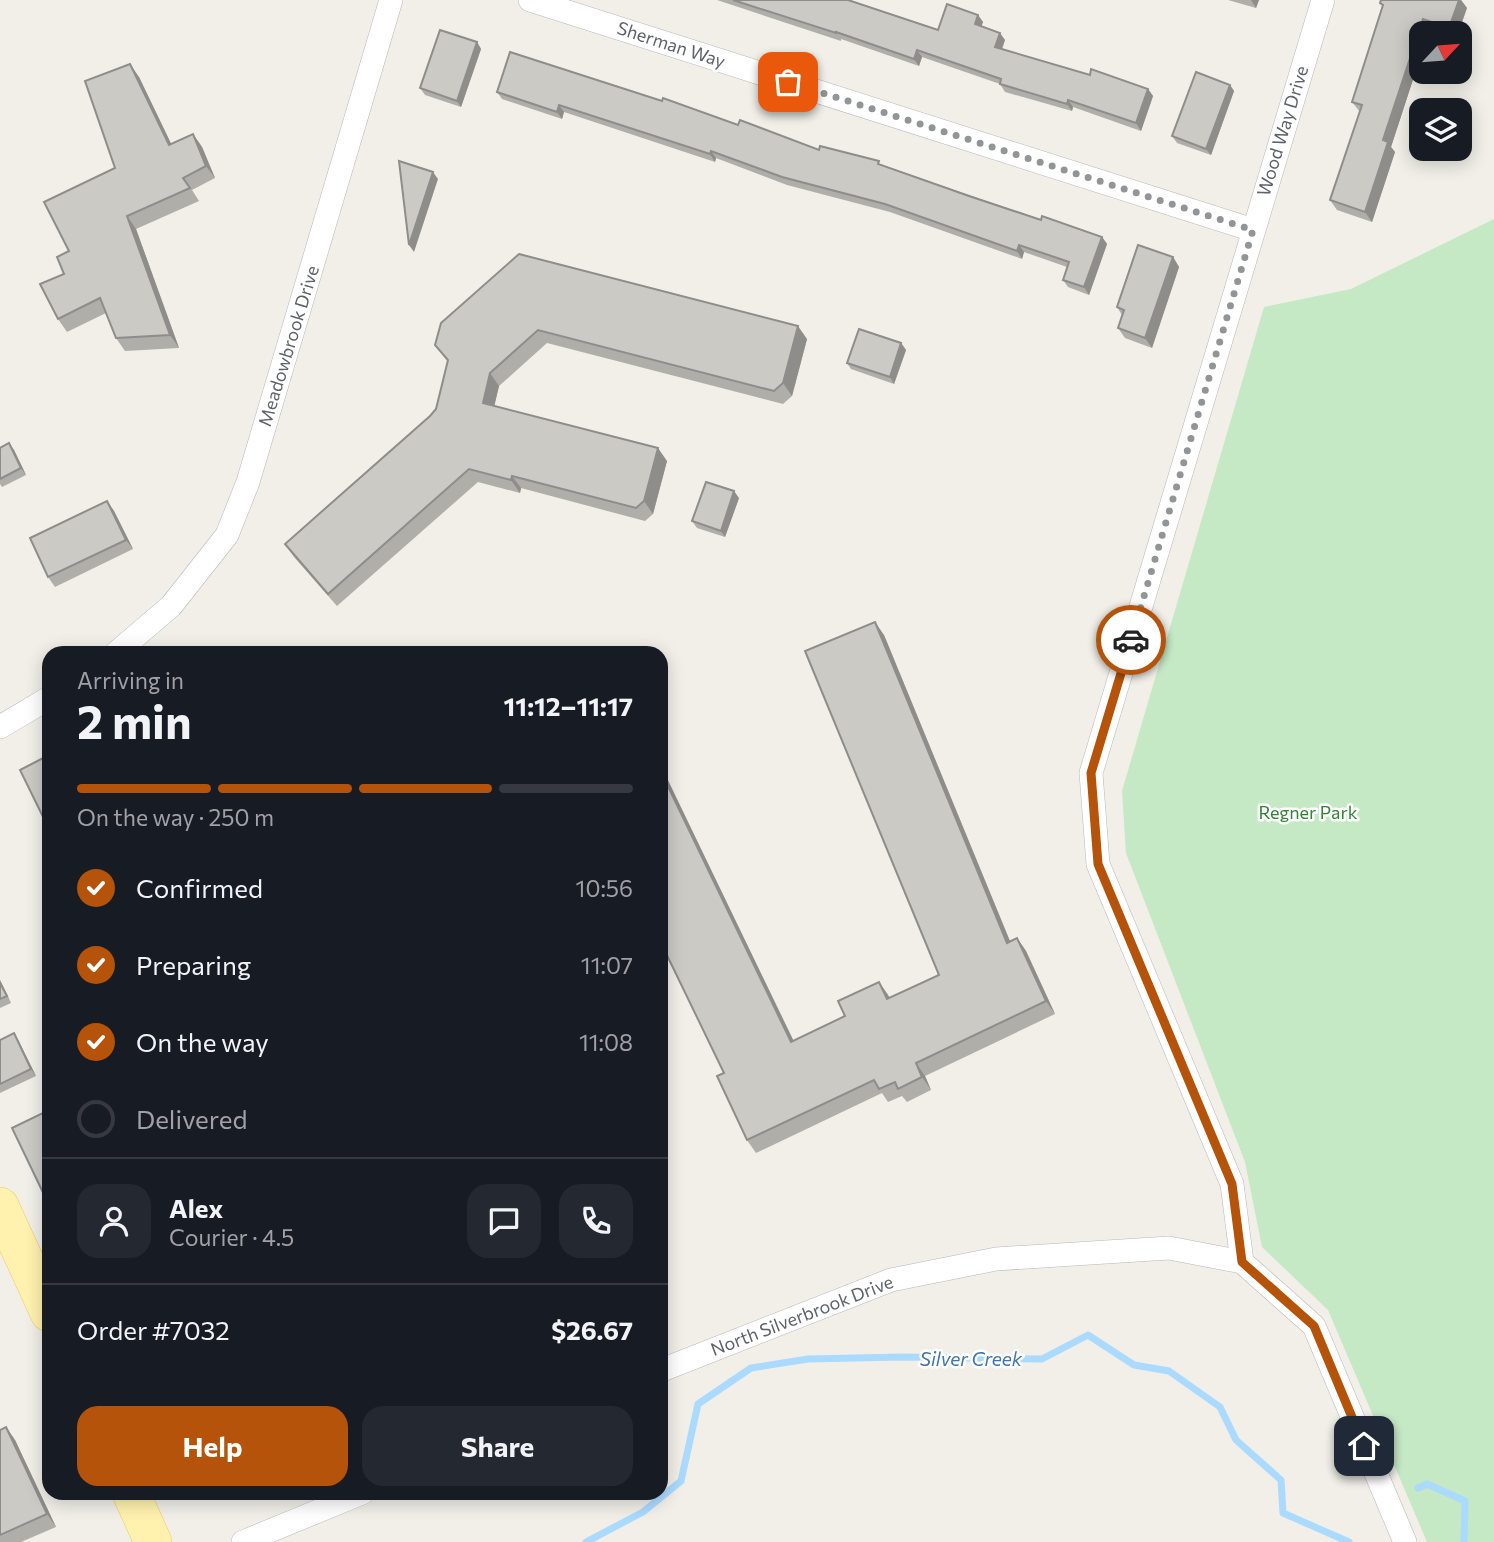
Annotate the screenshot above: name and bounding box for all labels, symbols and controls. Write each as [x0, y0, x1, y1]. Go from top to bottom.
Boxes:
street label: Sherman Way [614, 16, 728, 72]
north arrow [1409, 21, 1472, 84]
map controls [1409, 21, 1472, 161]
pin [758, 52, 818, 112]
icon: bag [769, 63, 807, 101]
street label: Wood Way Drive [1252, 63, 1312, 199]
button: layers [1409, 98, 1472, 161]
street label: Meadowbrook Drive [253, 263, 323, 429]
courier [1096, 605, 1166, 675]
icon: car [1112, 621, 1150, 659]
text: Arriving in [77, 666, 184, 694]
text: 11:12–11:17 [504, 690, 633, 721]
text: 2 min [77, 692, 192, 748]
park label: Regner Park [1259, 801, 1358, 823]
text: On the way · 250 m [77, 803, 274, 831]
icon: check [77, 869, 115, 907]
text: Confirmed [136, 872, 263, 903]
text: 10:56 [576, 874, 633, 902]
icon: check [77, 946, 115, 984]
text: Preparing [136, 949, 251, 980]
text: 11:07 [581, 951, 633, 979]
icon: check [77, 1023, 115, 1061]
text: On the way [136, 1026, 269, 1057]
text: 11:08 [579, 1028, 633, 1056]
text: Delivered [136, 1103, 247, 1134]
button: person [77, 1184, 151, 1258]
button: chat [467, 1184, 541, 1258]
button: phone [559, 1184, 633, 1258]
text: Alex [169, 1192, 223, 1223]
text: Courier · 4.5 [169, 1223, 294, 1251]
street label: North Silverbrook Drive [707, 1270, 896, 1360]
text: Order #7032 [77, 1314, 230, 1345]
text: $26.67 [551, 1314, 633, 1345]
water label: Silver Creek [920, 1347, 1023, 1370]
button: Help [77, 1406, 348, 1486]
button: Share [362, 1406, 633, 1486]
pin [1334, 1416, 1394, 1476]
icon: home [1345, 1427, 1383, 1465]

